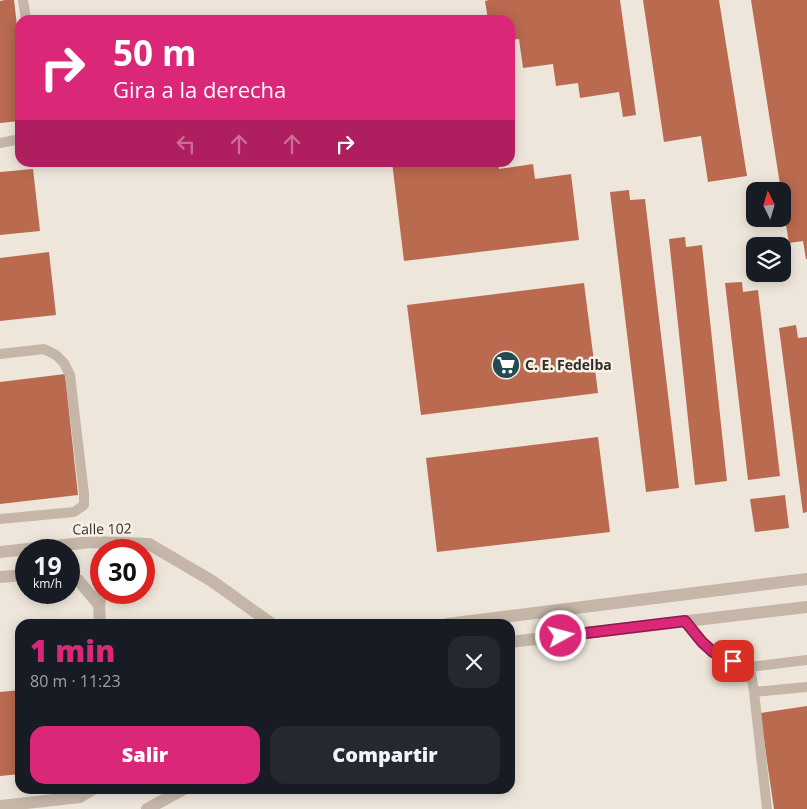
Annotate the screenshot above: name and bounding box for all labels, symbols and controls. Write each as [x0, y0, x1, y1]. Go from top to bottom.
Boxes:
text: 50 m [113, 29, 196, 76]
icon: right [30, 35, 95, 100]
text: Gira a la derecha [113, 74, 286, 104]
icon: left [172, 130, 200, 158]
icon: ahead [225, 130, 253, 158]
icon: ahead [278, 130, 306, 158]
icon: right [331, 130, 359, 158]
north arrow [746, 182, 791, 228]
map controls [746, 182, 791, 282]
button: layers [746, 237, 791, 282]
supermarket icon: C. E. Fedelba [491, 350, 521, 380]
place label: C. E. Fedelba [525, 355, 612, 374]
street label: Calle 102 [72, 518, 132, 539]
speed limit sign: 30 [90, 539, 155, 604]
text: 19 [33, 548, 62, 582]
text: km/h [33, 575, 62, 592]
position arrow [534, 609, 586, 661]
text: 1 min [30, 630, 115, 671]
button: close [448, 636, 500, 688]
pin [712, 640, 754, 682]
icon: arrive [719, 647, 747, 675]
text: 80 m · 11:23 [30, 670, 121, 692]
button: Salir [30, 726, 260, 784]
button: Compartir [270, 726, 500, 784]

